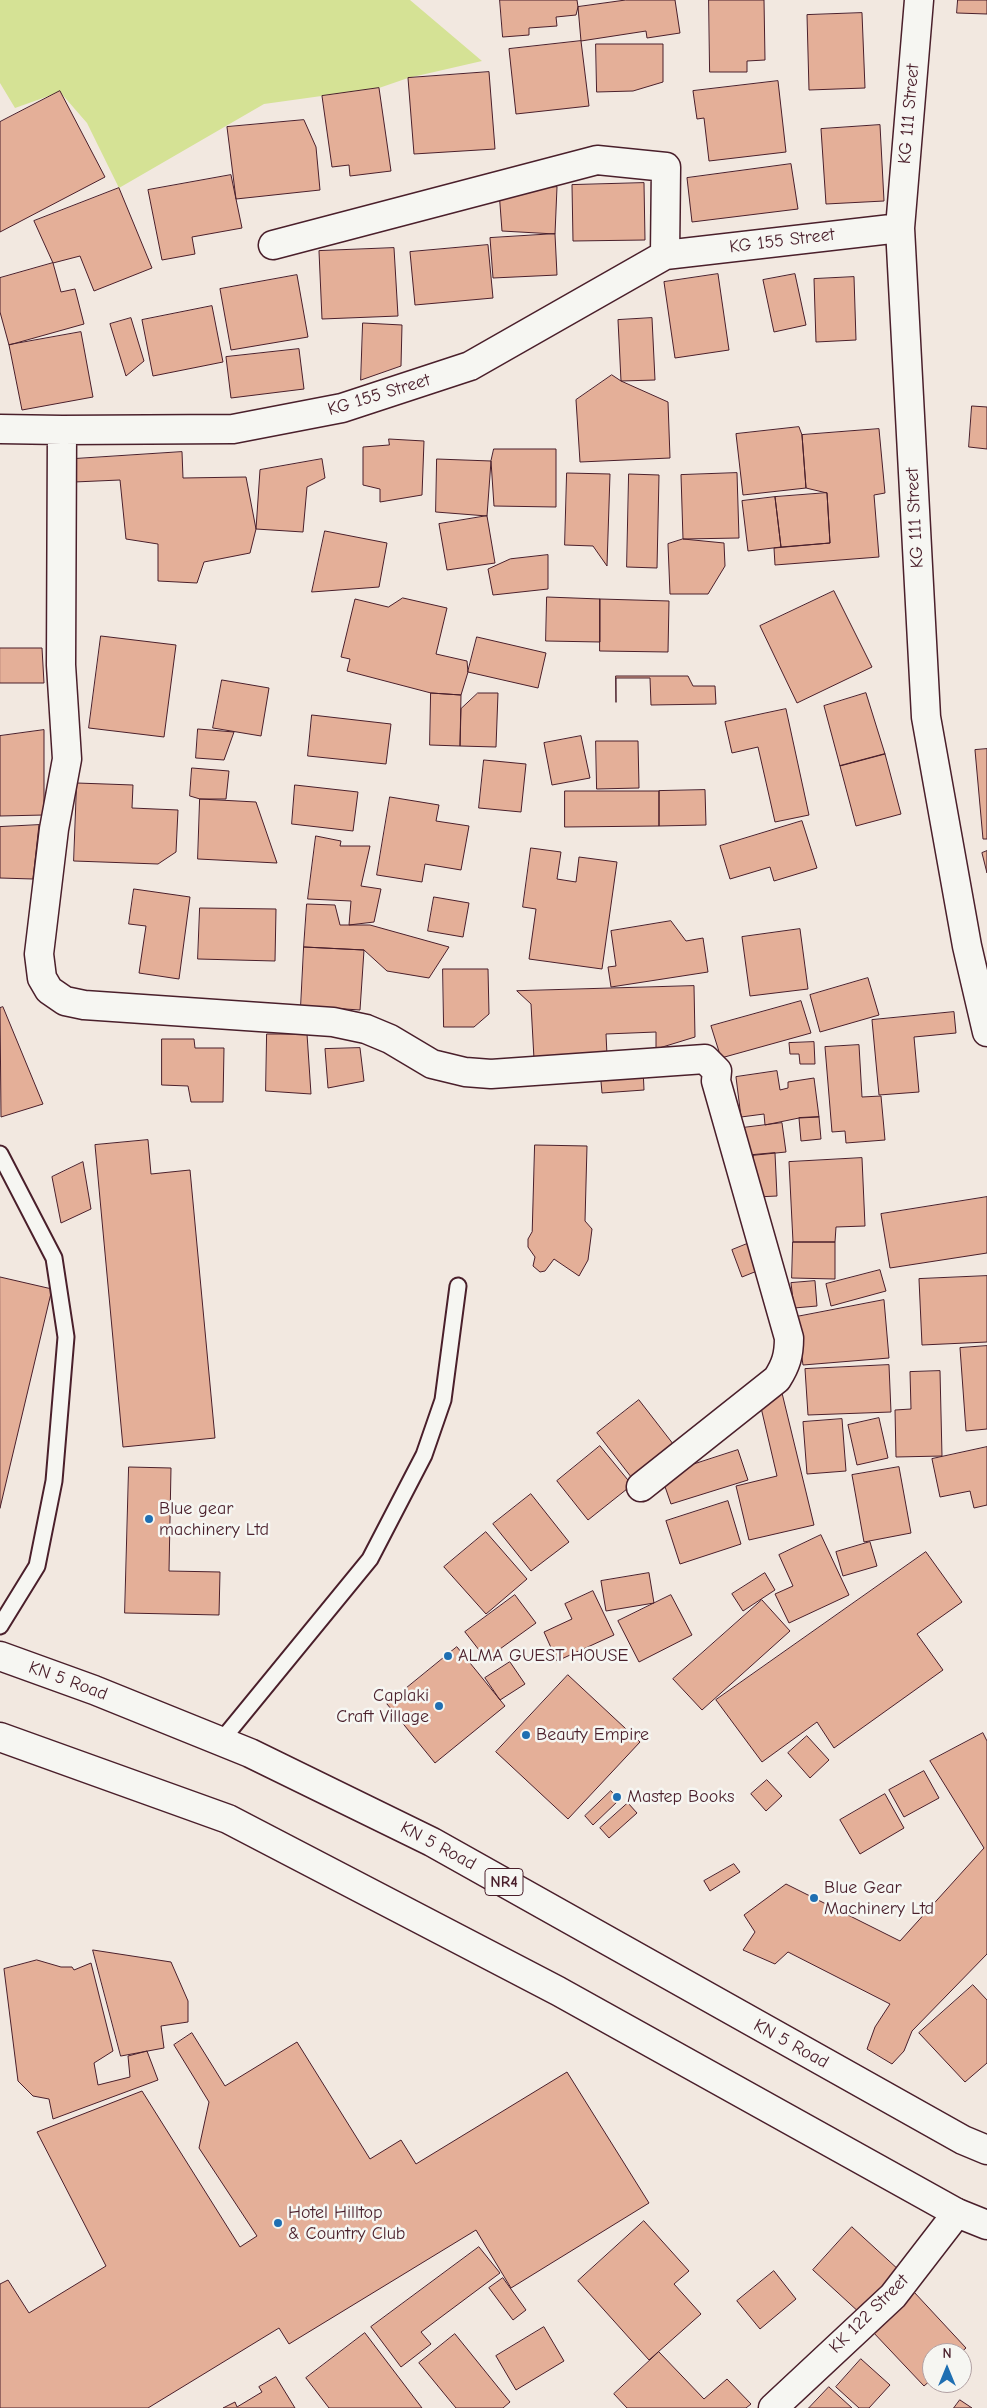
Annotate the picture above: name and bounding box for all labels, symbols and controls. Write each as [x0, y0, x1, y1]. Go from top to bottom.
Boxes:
street label: KG 111 Street [894, 63, 924, 165]
street label: KG 155 Street [728, 224, 836, 258]
street label: KG 155 Street [325, 369, 433, 421]
street label: KG 111 Street [902, 467, 928, 569]
place label: Blue gear machinery Ltd [159, 1498, 269, 1540]
marker: Blue gear machinery Ltd [143, 1513, 155, 1525]
place label: ALMA GUEST HOUSE [458, 1645, 628, 1667]
marker: ALMA GUEST HOUSE [442, 1650, 454, 1662]
street label: KN 5 Road [26, 1657, 110, 1705]
place label: Caplaki Craft Village [336, 1685, 429, 1728]
marker: Caplaki Craft Village [433, 1700, 445, 1712]
place label: Beauty Empire [536, 1724, 649, 1746]
marker: Beauty Empire [520, 1729, 532, 1741]
place label: Mastep Books [627, 1786, 734, 1808]
marker: Mastep Books [611, 1791, 623, 1803]
street label: KN 5 Road [396, 1817, 480, 1875]
road number: NR4 [485, 1868, 523, 1895]
place label: Blue Gear Machinery Ltd [824, 1877, 934, 1920]
marker: Blue Gear Machinery Ltd [808, 1892, 820, 1904]
street label: KN 5 Road [750, 2015, 832, 2073]
place label: Hotel Hilltop & Country Club [288, 2202, 406, 2244]
marker: Hotel Hilltop & Country Club [272, 2217, 284, 2229]
street label: KK 122 Street [825, 2270, 913, 2358]
north arrow [922, 2343, 972, 2393]
text: N [942, 2345, 952, 2362]

